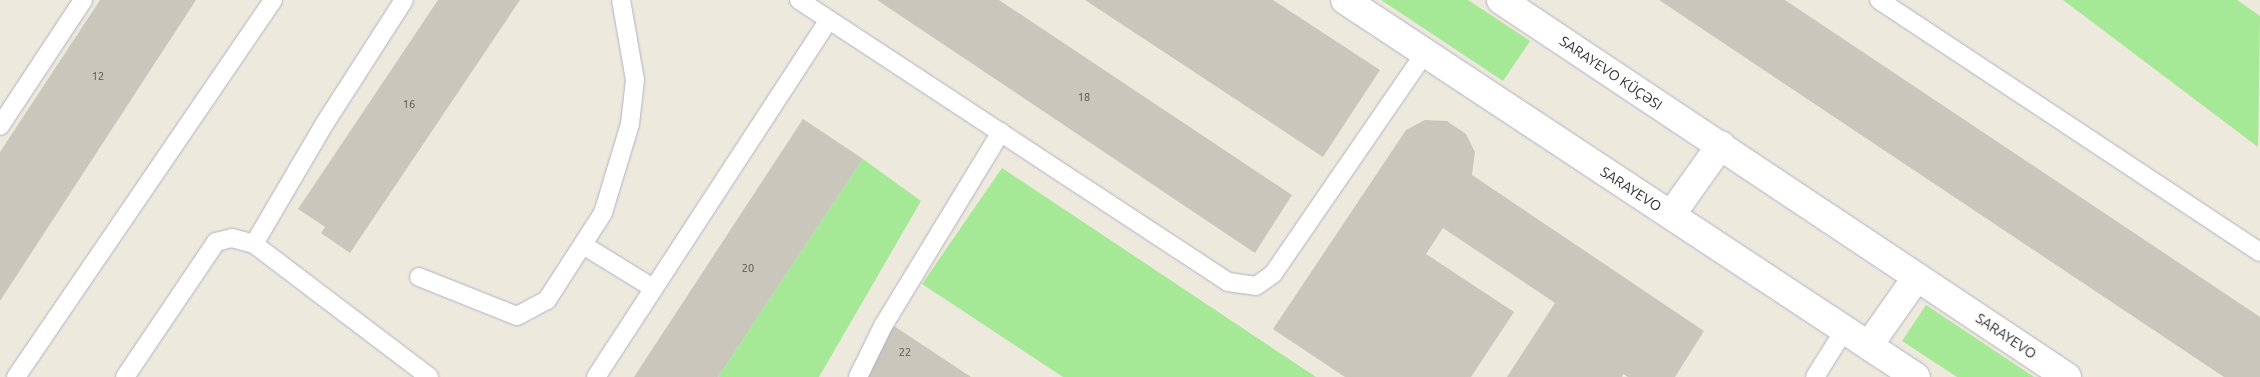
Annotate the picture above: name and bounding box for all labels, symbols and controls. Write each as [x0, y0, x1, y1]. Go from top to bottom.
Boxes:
street label: SARAYEVO KÜÇƏSI [1557, 33, 1665, 113]
house number: 12 [92, 69, 104, 83]
house number: 18 [1078, 90, 1090, 104]
house number: 16 [403, 97, 415, 111]
street label: SARAYEVO [1597, 163, 1665, 215]
house number: 20 [742, 261, 754, 275]
street label: SARAYEVO [1973, 310, 2039, 362]
house number: 22 [899, 345, 911, 359]

